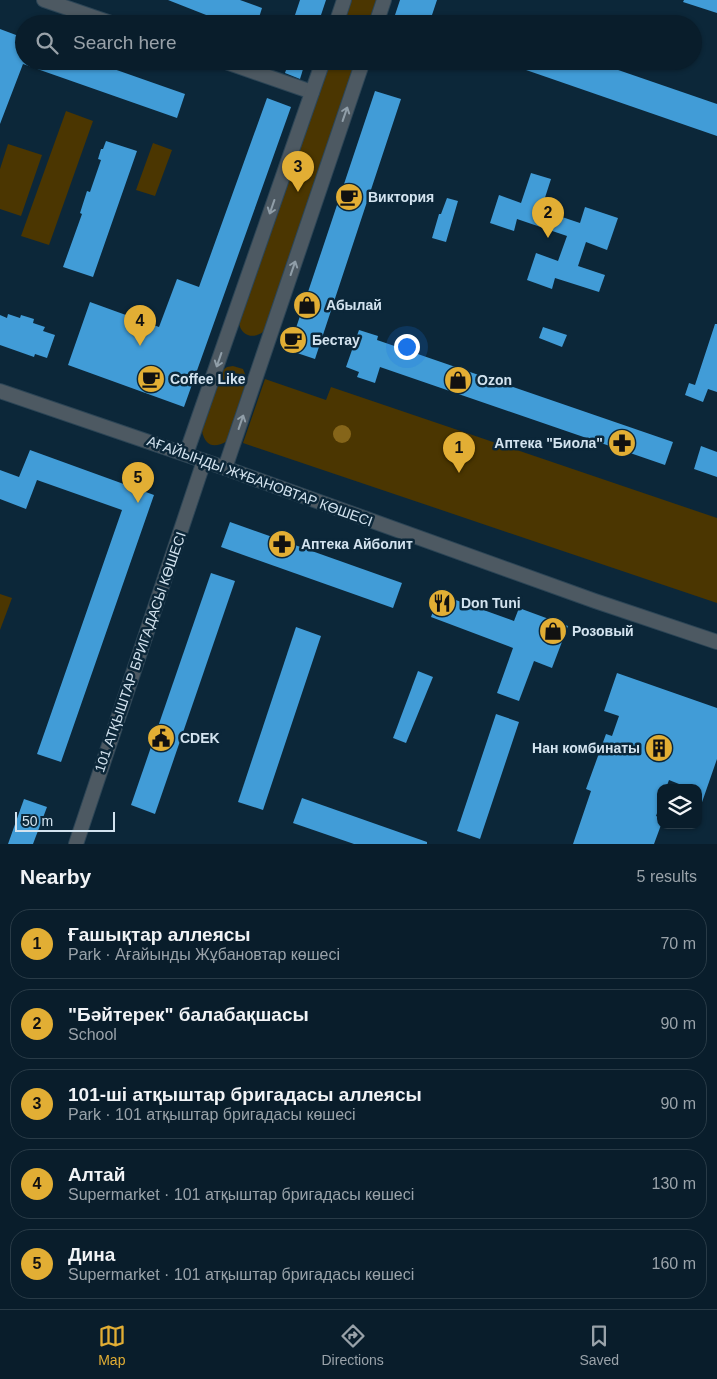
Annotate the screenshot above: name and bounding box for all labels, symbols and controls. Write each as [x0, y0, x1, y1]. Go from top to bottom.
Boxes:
search box [15, 15, 702, 70]
icon: search [33, 29, 61, 57]
text: Search here [73, 32, 177, 53]
one-way arrow [341, 107, 350, 122]
pin: 3 [282, 151, 314, 192]
cafe icon: Виктория [334, 182, 364, 212]
place label: Виктория [368, 189, 434, 205]
pin: 2 [532, 197, 564, 238]
one-way arrow [267, 198, 276, 214]
one-way arrow [289, 260, 298, 276]
shop icon: Абылай [292, 290, 322, 320]
place label: Абылай [326, 297, 382, 313]
pin: 4 [124, 305, 156, 346]
cafe icon: Бестау [278, 325, 308, 355]
place label: Бестау [312, 332, 360, 348]
your location [394, 334, 420, 360]
one-way arrow [214, 352, 223, 367]
cafe icon: Coffee Like [136, 364, 166, 394]
shop icon: Ozon [443, 365, 473, 395]
place label: Coffee Like [170, 371, 246, 387]
place label: Ozon [477, 372, 512, 388]
one-way arrow [237, 414, 246, 430]
pharmacy icon: Аптека "Биола" [607, 428, 637, 458]
street label: АҒАЙЫНДЫ ЖҰБАНОВТАР КӨШЕСІ [145, 432, 375, 529]
pin: 1 [443, 432, 475, 473]
place label: Аптека "Биола" [494, 435, 603, 451]
pin: 5 [122, 462, 154, 503]
pharmacy icon: Аптека Айболит [267, 529, 297, 559]
street label: 101 АТҚЫШТАР БРИГАДАСЫ КӨШЕСІ [91, 530, 189, 774]
place label: Аптека Айболит [301, 536, 413, 552]
restaurant icon: Don Tuni [427, 588, 457, 618]
place label: Don Tuni [461, 595, 521, 611]
shop icon: Розовый [538, 616, 568, 646]
place label: Розовый [572, 623, 634, 639]
public building icon: CDEK [146, 723, 176, 753]
place label: CDEK [180, 730, 220, 746]
building icon: Нан комбинаты [644, 733, 674, 763]
place label: Нан комбинаты [532, 740, 640, 756]
map controls [657, 784, 702, 829]
button: layers [657, 784, 702, 829]
scale bar [15, 809, 115, 832]
text: 50 m [22, 813, 53, 829]
text: Nearby [20, 865, 91, 888]
text: 5 results [637, 868, 697, 885]
text: Ғашықтар аллеясы [68, 924, 251, 945]
text: 1 [33, 935, 41, 952]
text: 70 m [660, 935, 696, 952]
text: Park · Ағайынды Жұбановтар көшесі [68, 946, 340, 963]
text: "Бәйтерек" балабақшасы [68, 1004, 309, 1025]
text: 2 [33, 1015, 41, 1032]
text: 90 m [660, 1015, 696, 1032]
text: School [68, 1026, 117, 1043]
text: 101-ші атқыштар бригадасы аллеясы [68, 1084, 422, 1105]
text: 3 [33, 1095, 41, 1112]
text: 90 m [660, 1095, 696, 1112]
text: Park · 101 атқыштар бригадасы көшесі [68, 1106, 356, 1123]
text: Алтай [68, 1164, 125, 1185]
text: 4 [33, 1175, 41, 1192]
text: 130 m [652, 1175, 696, 1192]
text: Supermarket · 101 атқыштар бригадасы көшесі [68, 1186, 414, 1203]
text: Дина [68, 1244, 115, 1265]
text: 5 [33, 1255, 41, 1272]
text: 160 m [652, 1255, 696, 1272]
text: Supermarket · 101 атқыштар бригадасы көшесі [68, 1266, 414, 1283]
tab: Map [98, 1322, 126, 1368]
tab: Directions [322, 1322, 384, 1368]
tab: Saved [579, 1322, 619, 1368]

